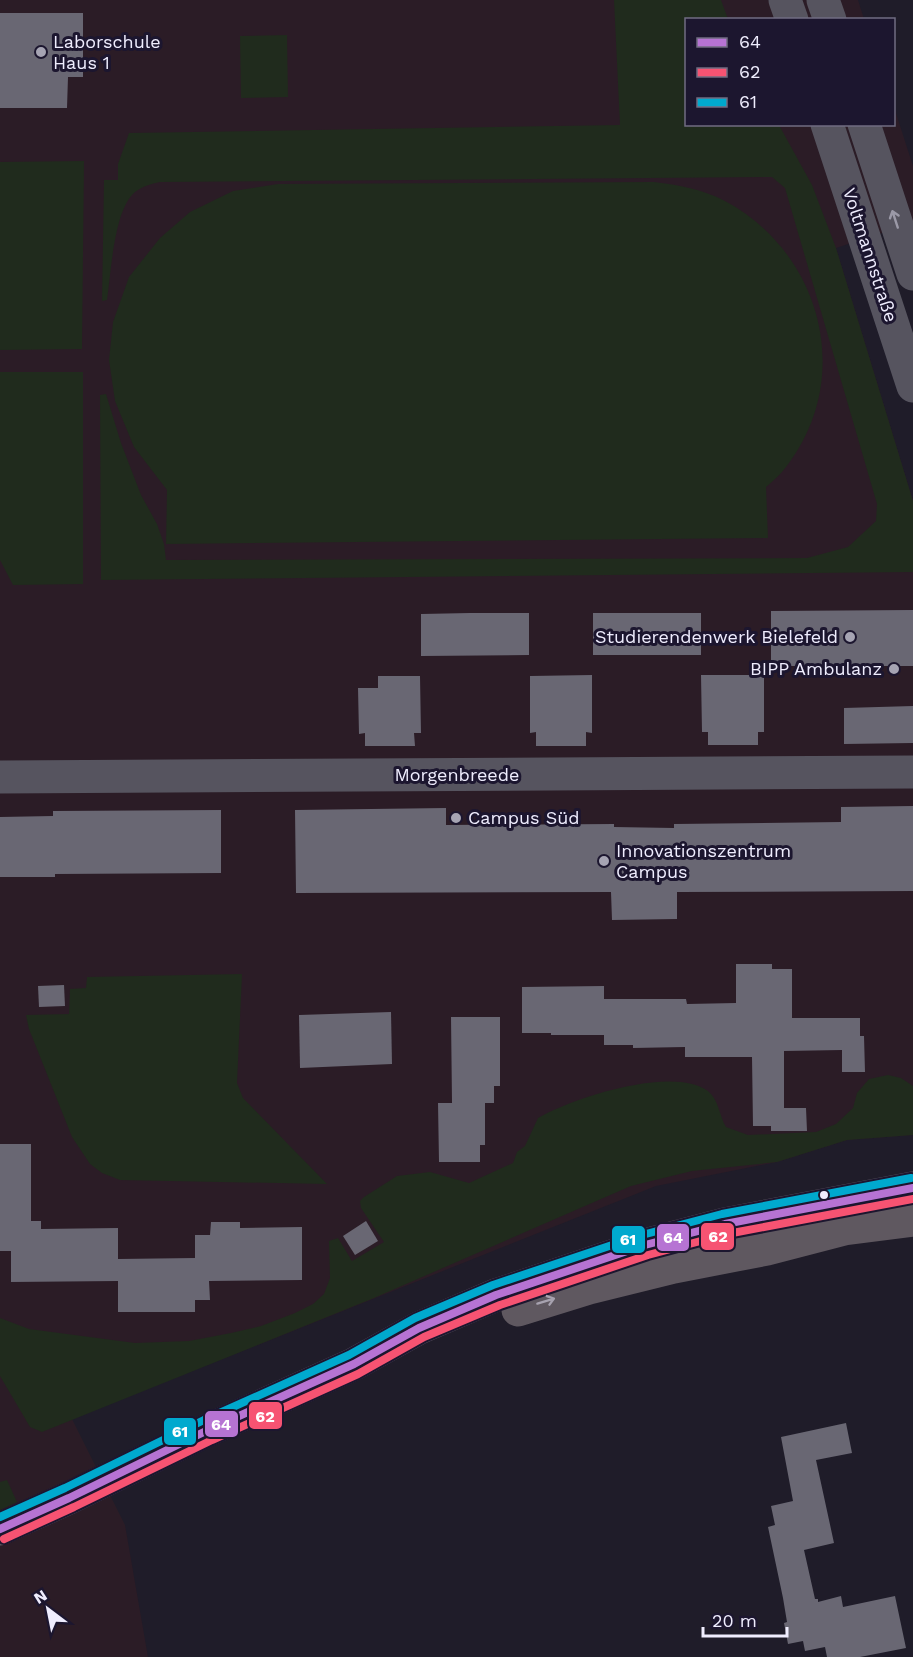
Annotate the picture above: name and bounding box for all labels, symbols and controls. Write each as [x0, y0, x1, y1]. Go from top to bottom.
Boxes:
legend [685, 18, 895, 126]
place label: Laborschule Haus 1 [53, 31, 161, 73]
text: 64 [739, 31, 761, 52]
marker: Laborschule Haus 1 [34, 45, 48, 59]
text: 62 [739, 61, 760, 82]
text: 61 [739, 91, 757, 112]
street label: Voltmannstraße [839, 185, 902, 325]
one-way arrow [888, 210, 899, 229]
place label: Studierendenwerk Bielefeld [595, 626, 838, 647]
marker: Studierendenwerk Bielefeld [843, 630, 857, 644]
place label: BIPP Ambulanz [750, 658, 882, 679]
marker: BIPP Ambulanz [887, 662, 901, 676]
street label: Morgenbreede [395, 764, 519, 785]
place label: Campus Süd [468, 807, 580, 828]
marker: Campus Süd [449, 811, 463, 825]
place label: Innovationszentrum Campus [616, 840, 791, 882]
marker: Innovationszentrum Campus [597, 854, 611, 868]
unlabelled marker [818, 1189, 830, 1201]
line badge: 62 [700, 1222, 735, 1251]
line badge: 64 [656, 1223, 690, 1252]
line badge: 61 [611, 1225, 646, 1254]
text: 62 [708, 1227, 728, 1246]
text: 64 [663, 1228, 683, 1247]
text: 61 [620, 1230, 636, 1249]
one-way arrow [537, 1295, 556, 1306]
line badge: 62 [248, 1401, 283, 1430]
text: 62 [255, 1407, 275, 1426]
line badge: 64 [204, 1410, 239, 1438]
text: 64 [211, 1415, 231, 1434]
line badge: 61 [163, 1417, 197, 1446]
text: 61 [172, 1422, 188, 1441]
north arrow [18, 1579, 78, 1639]
text: N [30, 1586, 50, 1608]
scale bar [703, 1600, 787, 1638]
text: 20 m [712, 1610, 757, 1631]

